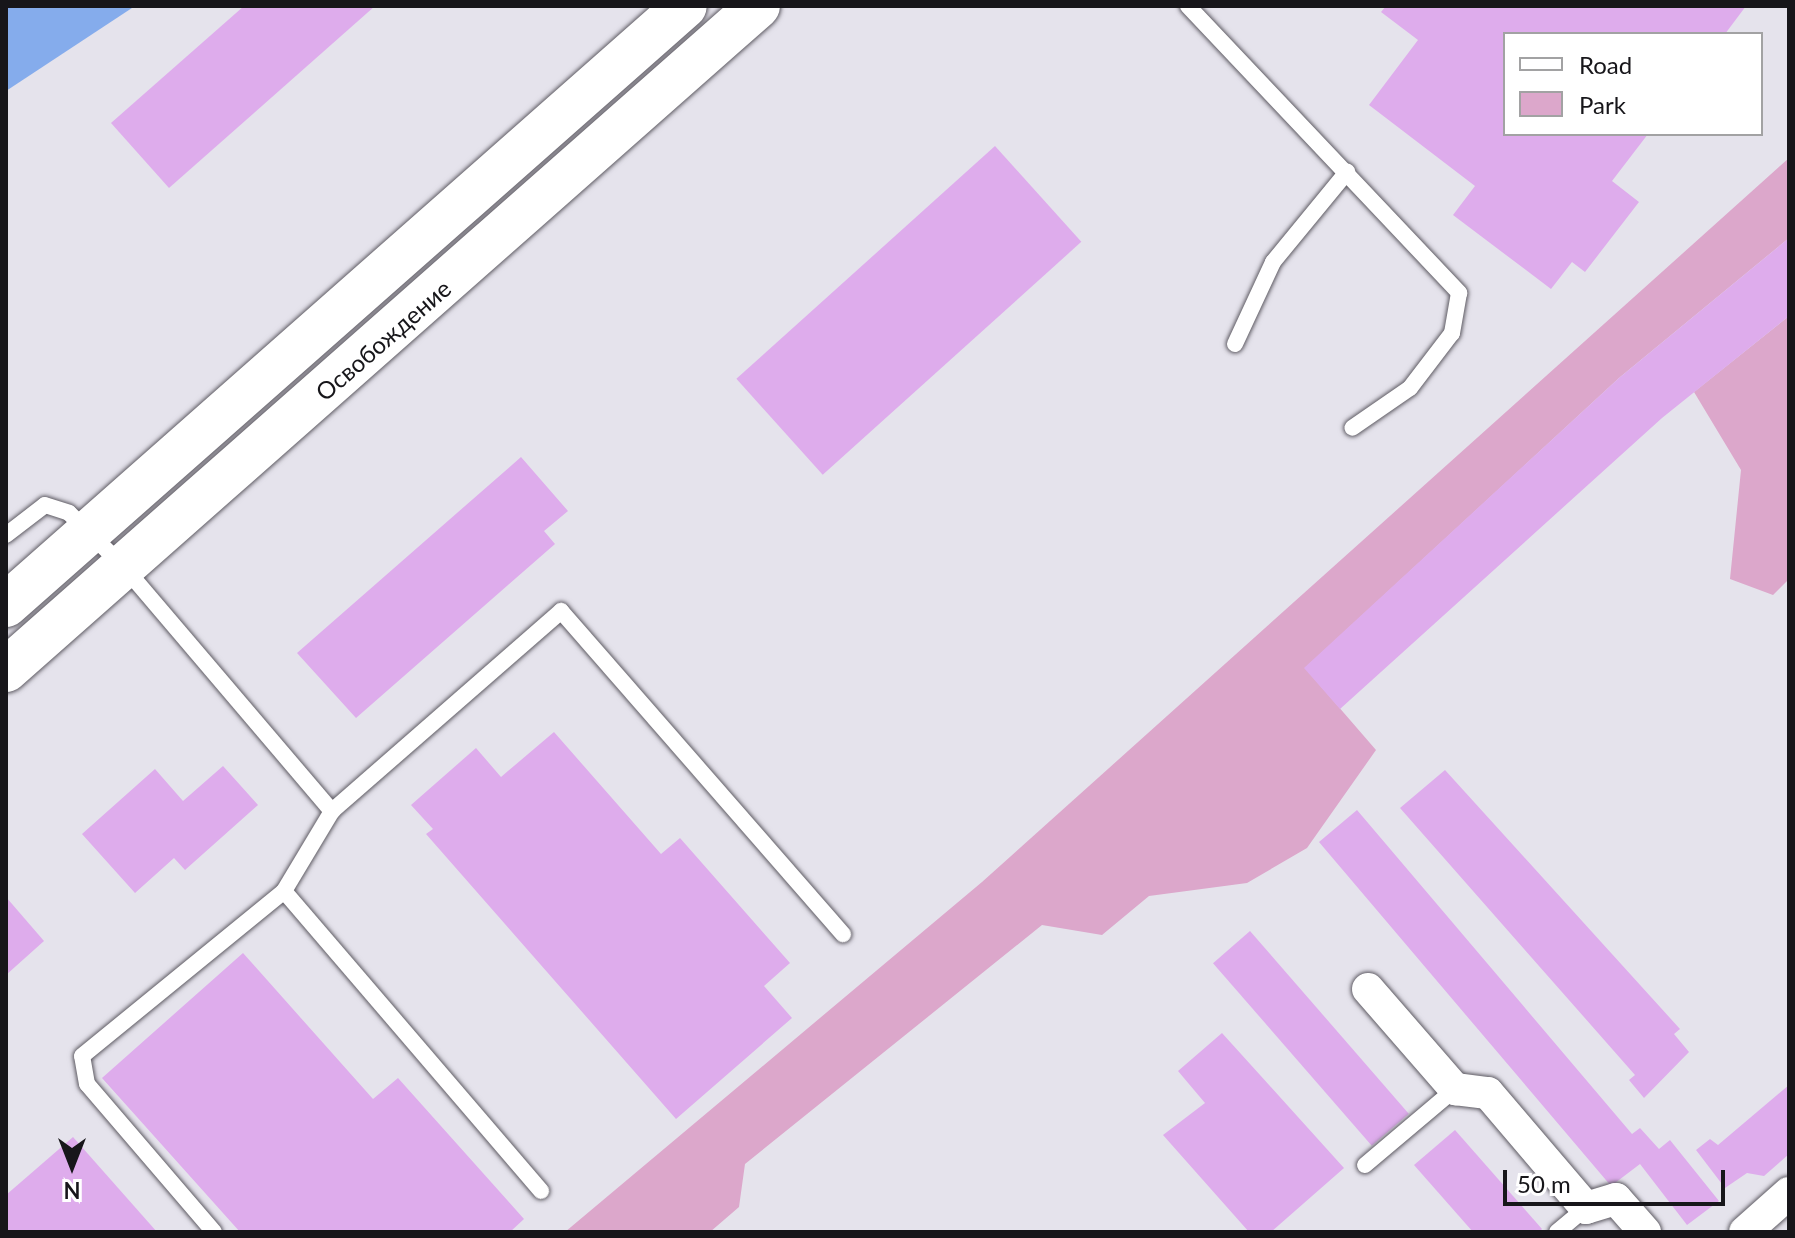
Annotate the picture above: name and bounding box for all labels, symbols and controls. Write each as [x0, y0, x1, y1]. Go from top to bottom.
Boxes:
legend [1503, 32, 1763, 136]
text: Road [1579, 50, 1632, 79]
text: Park [1579, 90, 1626, 119]
street label: Освобождение [310, 274, 456, 406]
north arrow [32, 1126, 112, 1206]
scale bar [1507, 1154, 1729, 1204]
text: 50 m [1517, 1169, 1571, 1198]
text: N [64, 1177, 80, 1204]

